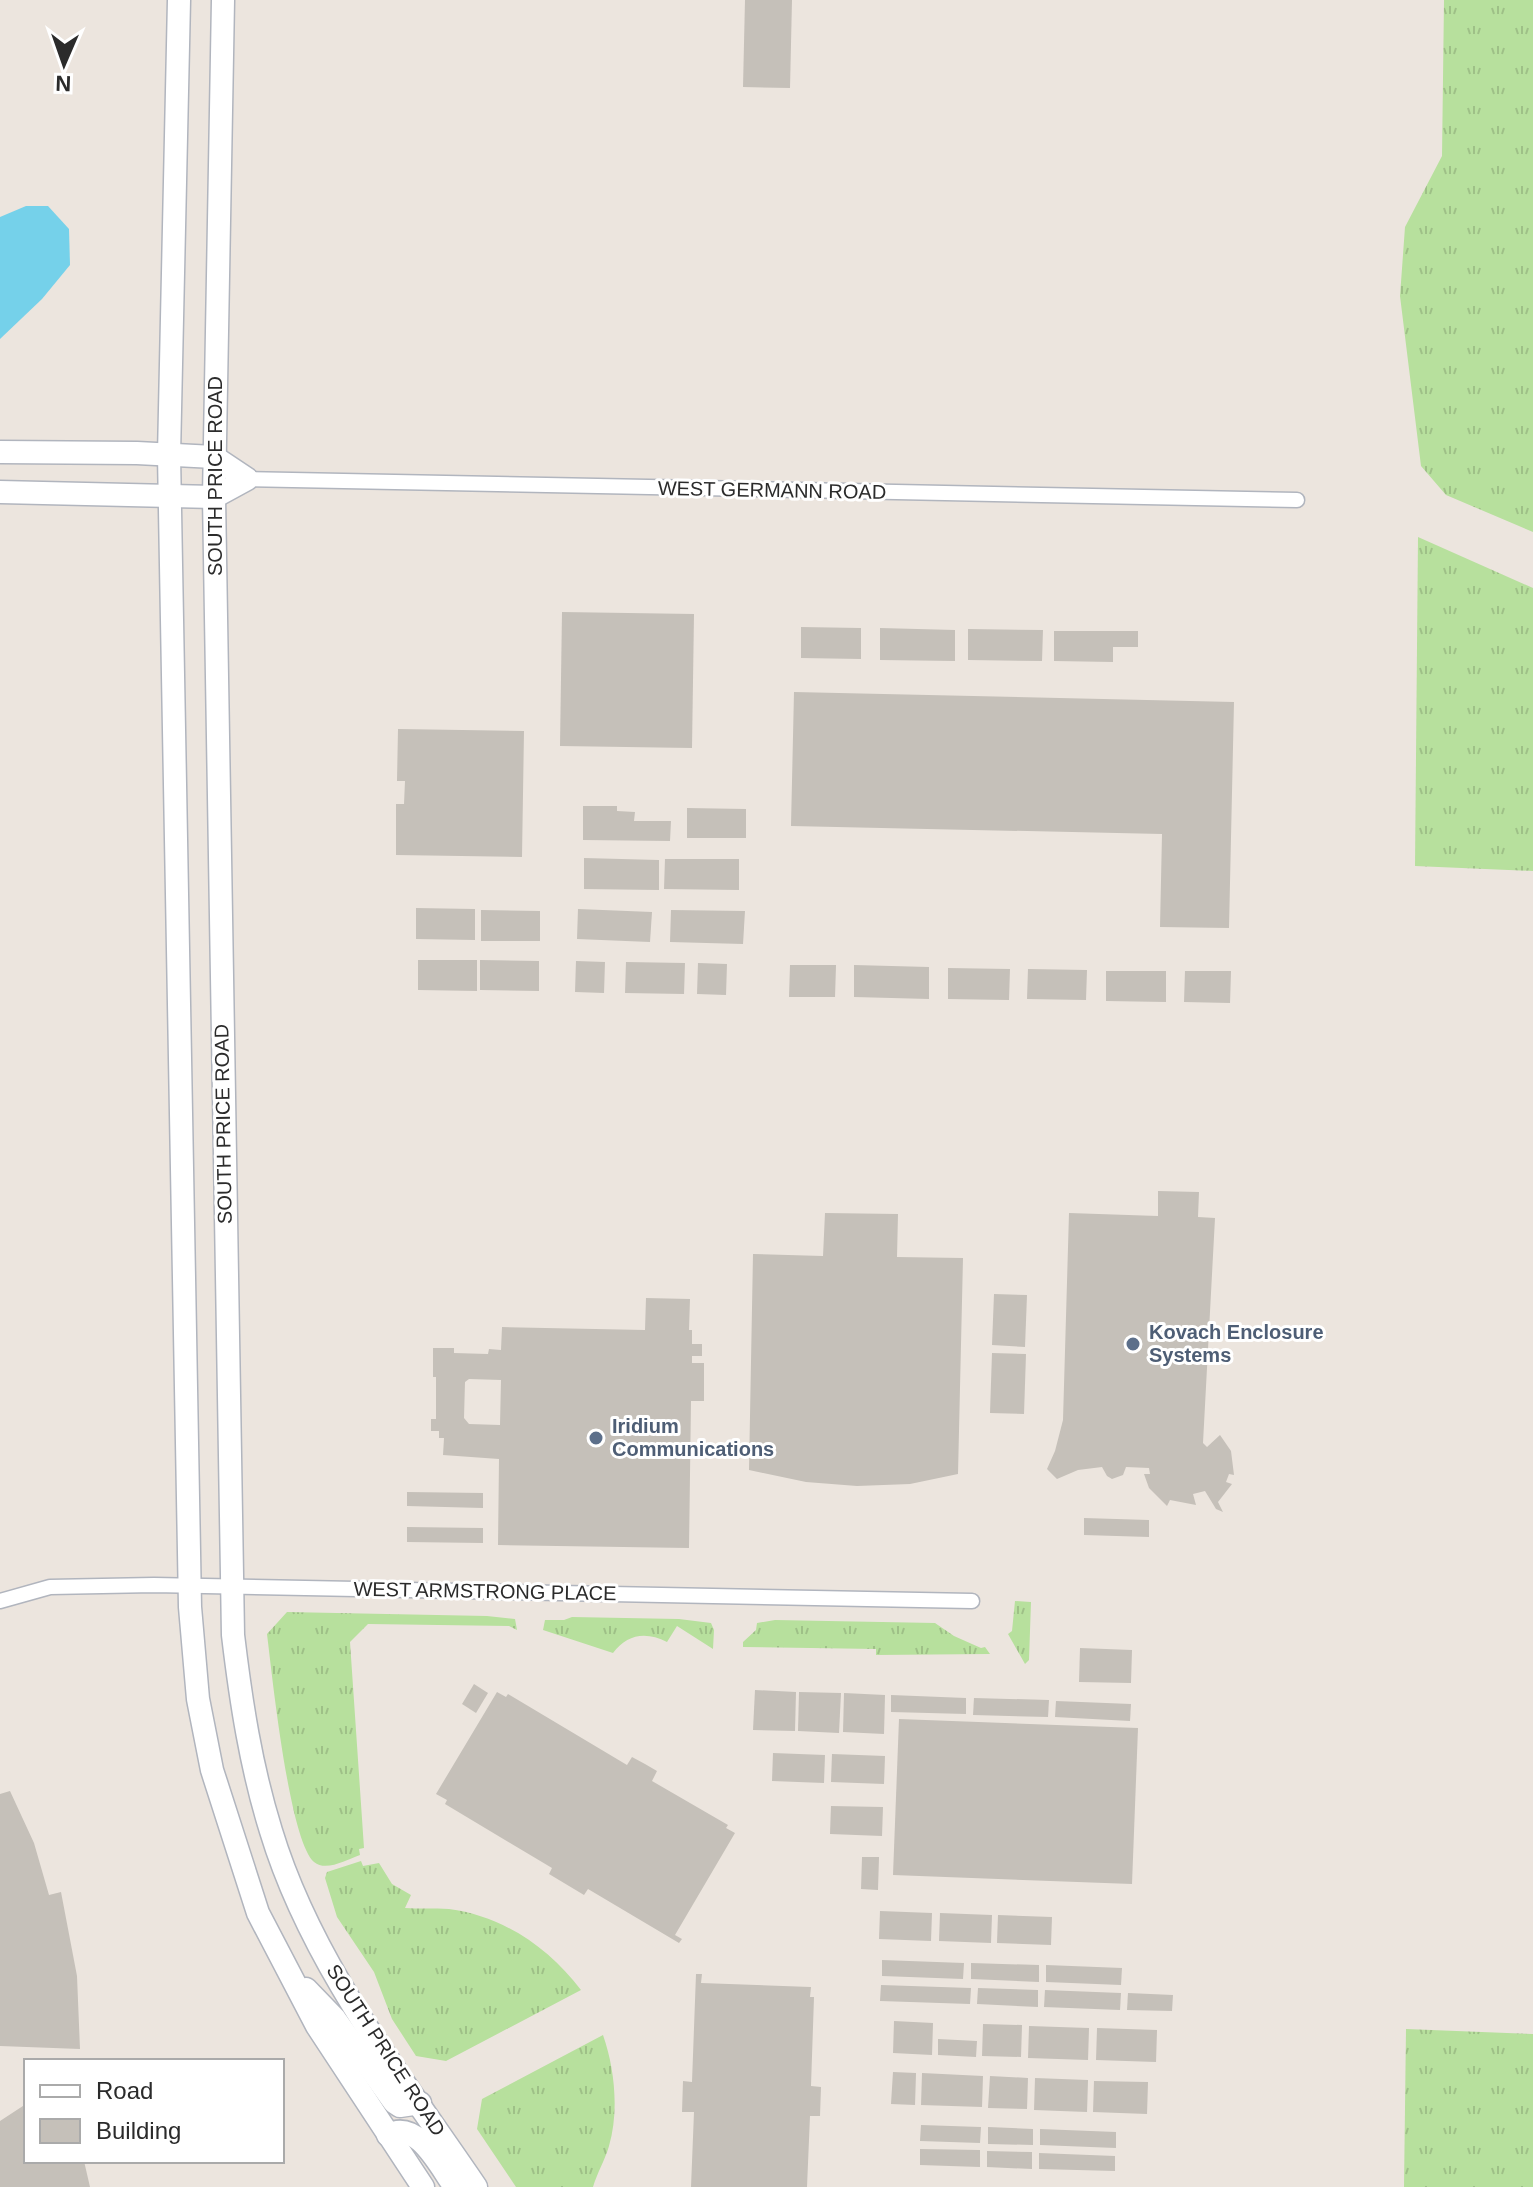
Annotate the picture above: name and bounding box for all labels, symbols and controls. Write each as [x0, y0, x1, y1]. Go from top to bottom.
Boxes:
north arrow [24, 24, 104, 104]
text: N [55, 71, 72, 96]
street label: SOUTH PRICE ROAD [204, 376, 226, 576]
street label: WEST GERMANN ROAD [658, 477, 886, 503]
street label: SOUTH PRICE ROAD [210, 1024, 236, 1224]
place label: Kovach Enclosure Systems [1149, 1321, 1324, 1366]
marker: Kovach Enclosure Systems [1124, 1335, 1142, 1353]
place label: Iridium Communications [612, 1415, 774, 1460]
marker: Iridium Communications [587, 1429, 605, 1447]
street label: WEST ARMSTRONG PLACE [353, 1578, 617, 1604]
street label: SOUTH PRICE ROAD [322, 1960, 450, 2140]
legend [24, 2059, 284, 2163]
text: Road [96, 2077, 153, 2104]
text: Building [96, 2117, 181, 2144]

